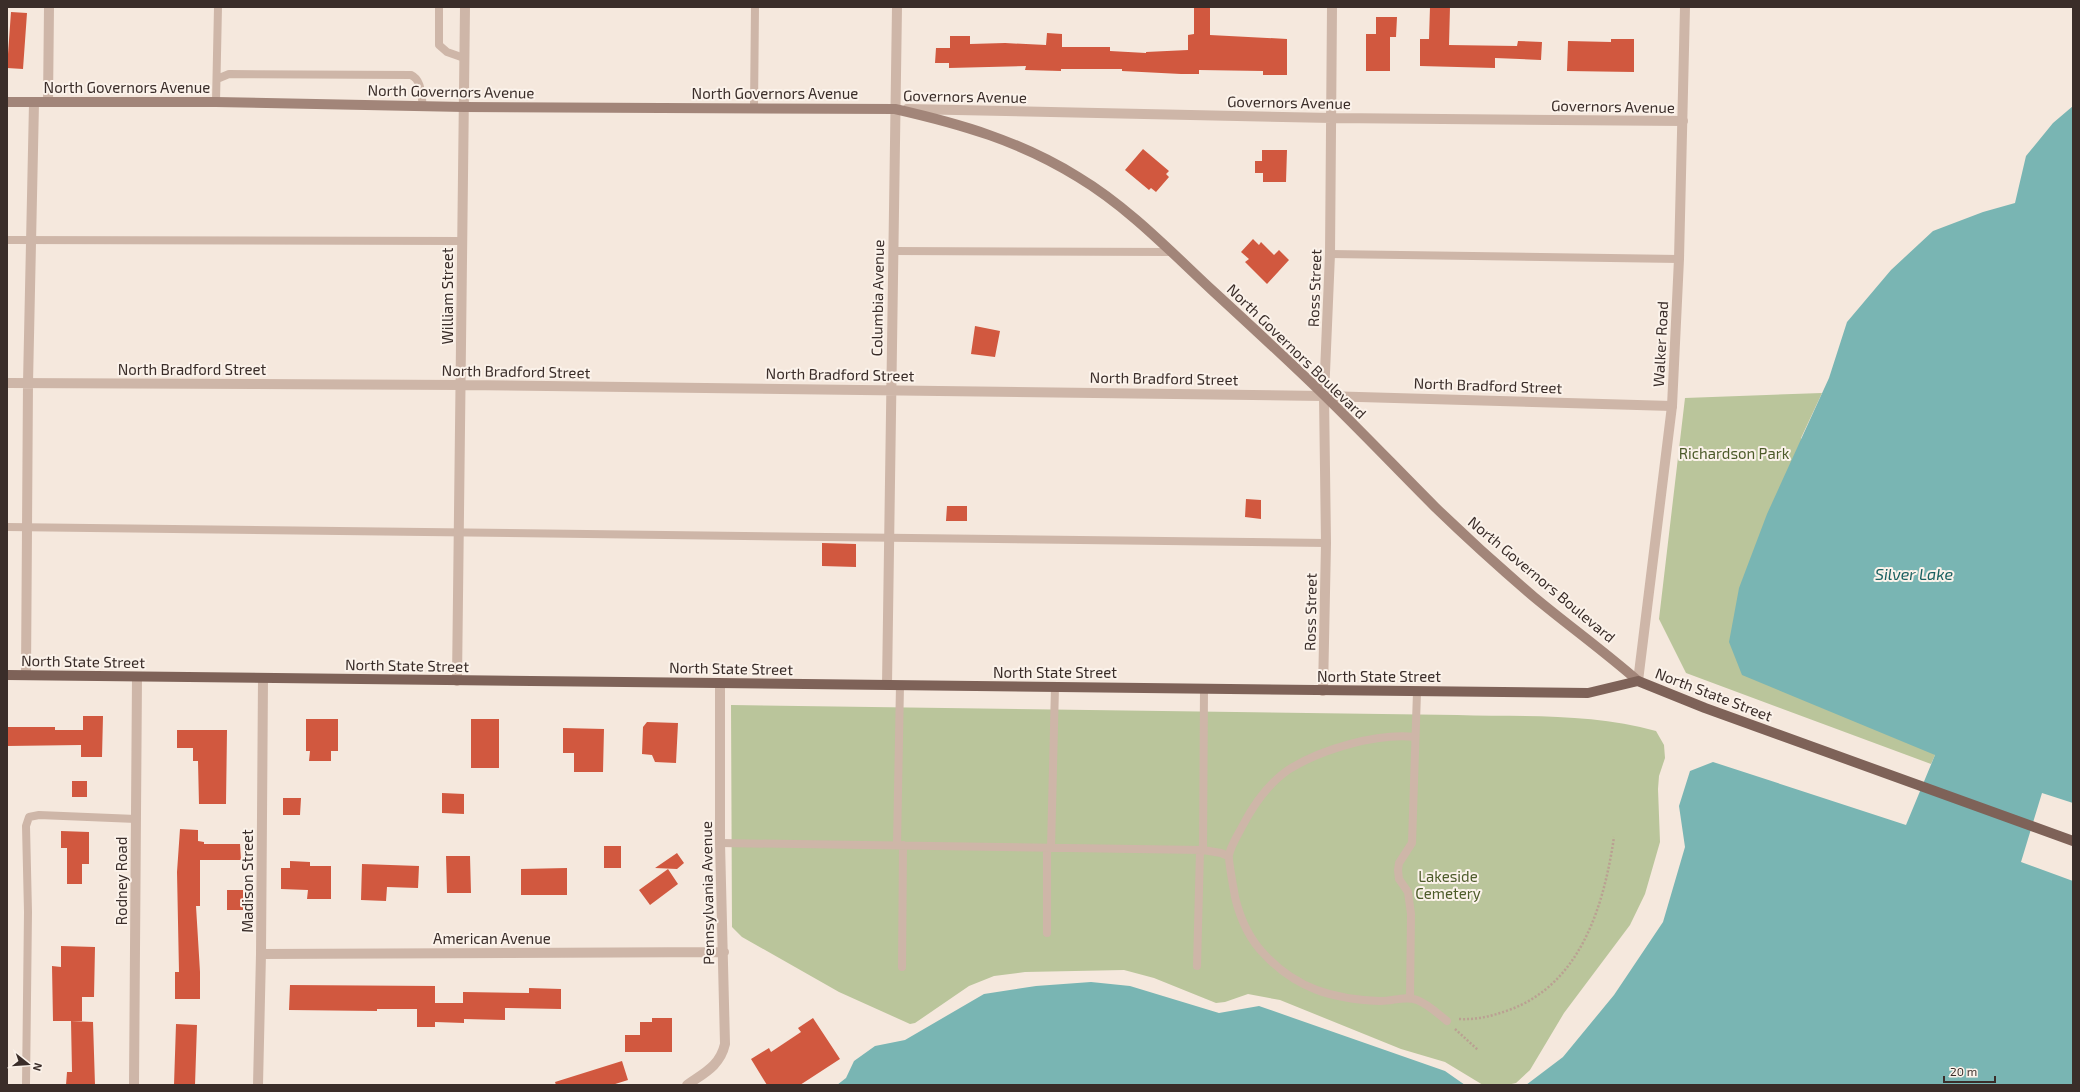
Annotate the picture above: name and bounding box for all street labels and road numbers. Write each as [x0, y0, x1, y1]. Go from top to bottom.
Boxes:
street label: North Governors Avenue [44, 78, 210, 96]
street label: North Governors Avenue [367, 81, 535, 101]
street label: North Governors Avenue [692, 84, 858, 102]
street label: Governors Avenue [903, 86, 1027, 106]
street label: Governors Avenue [1227, 92, 1351, 112]
street label: Governors Avenue [1551, 96, 1675, 116]
street label: Columbia Avenue [867, 239, 887, 357]
street label: William Street [438, 247, 456, 344]
street label: Ross Street [1304, 248, 1324, 327]
street label: North Governors Boulevard [1224, 280, 1370, 422]
street label: Walker Road [1649, 301, 1671, 387]
street label: North Bradford Street [118, 360, 267, 378]
street label: North Bradford Street [442, 361, 591, 381]
street label: North Bradford Street [766, 364, 915, 384]
street label: North Bradford Street [1090, 368, 1239, 388]
street label: North Bradford Street [1413, 373, 1563, 397]
street label: North Governors Boulevard [1465, 512, 1619, 646]
street label: Ross Street [1300, 573, 1320, 651]
street label: North State Street [21, 651, 145, 671]
street label: North State Street [345, 655, 469, 675]
street label: North State Street [669, 658, 793, 678]
street label: North State Street [993, 663, 1117, 681]
street label: North State Street [1653, 663, 1775, 725]
street label: North State Street [1317, 667, 1441, 685]
street label: Pennsylvania Avenue [697, 821, 717, 965]
street label: Madison Street [238, 829, 256, 933]
street label: Rodney Road [112, 837, 130, 925]
street label: American Avenue [433, 929, 551, 947]

